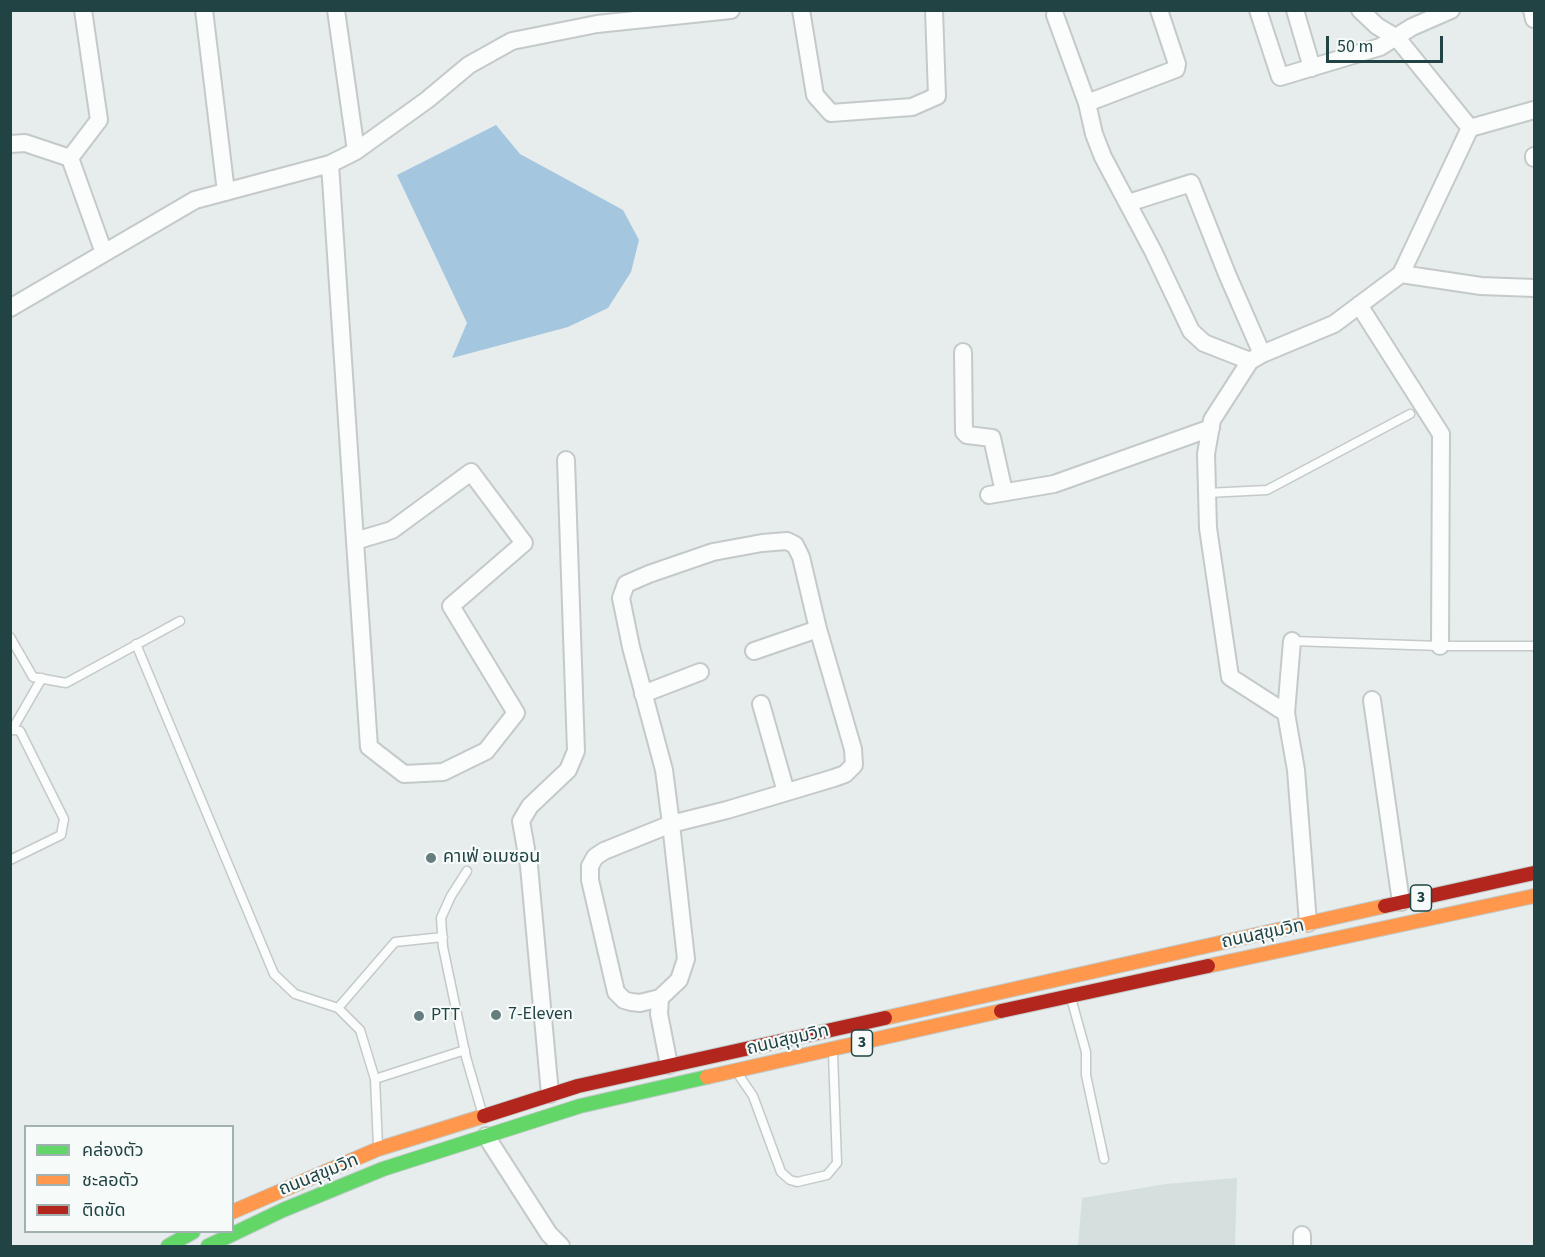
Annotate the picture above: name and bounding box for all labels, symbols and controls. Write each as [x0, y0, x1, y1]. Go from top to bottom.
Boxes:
scale bar [1329, 24, 1446, 62]
text: 50 m [1337, 34, 1373, 59]
place label: คาเฟ่ อเมซอน [443, 847, 540, 869]
marker: คาเฟ่ อเมซอน [424, 851, 438, 865]
road number: 3 [1410, 885, 1432, 911]
street label: ถนนสุขุมวิท [1220, 916, 1306, 954]
place label: 7-Eleven [508, 1004, 573, 1026]
place label: PTT [431, 1005, 460, 1027]
marker: 7-Eleven [489, 1008, 503, 1022]
marker: PTT [412, 1009, 426, 1023]
street label: ถนนสุขุมวิท [745, 1021, 831, 1061]
road number: 3 [852, 1030, 872, 1056]
legend [24, 1125, 234, 1233]
text: คล่องตัว [82, 1138, 144, 1163]
street label: ถนนสุขุมวิท [276, 1150, 362, 1202]
text: ชะลอตัว [82, 1168, 139, 1193]
text: ติดขัด [82, 1198, 125, 1223]

